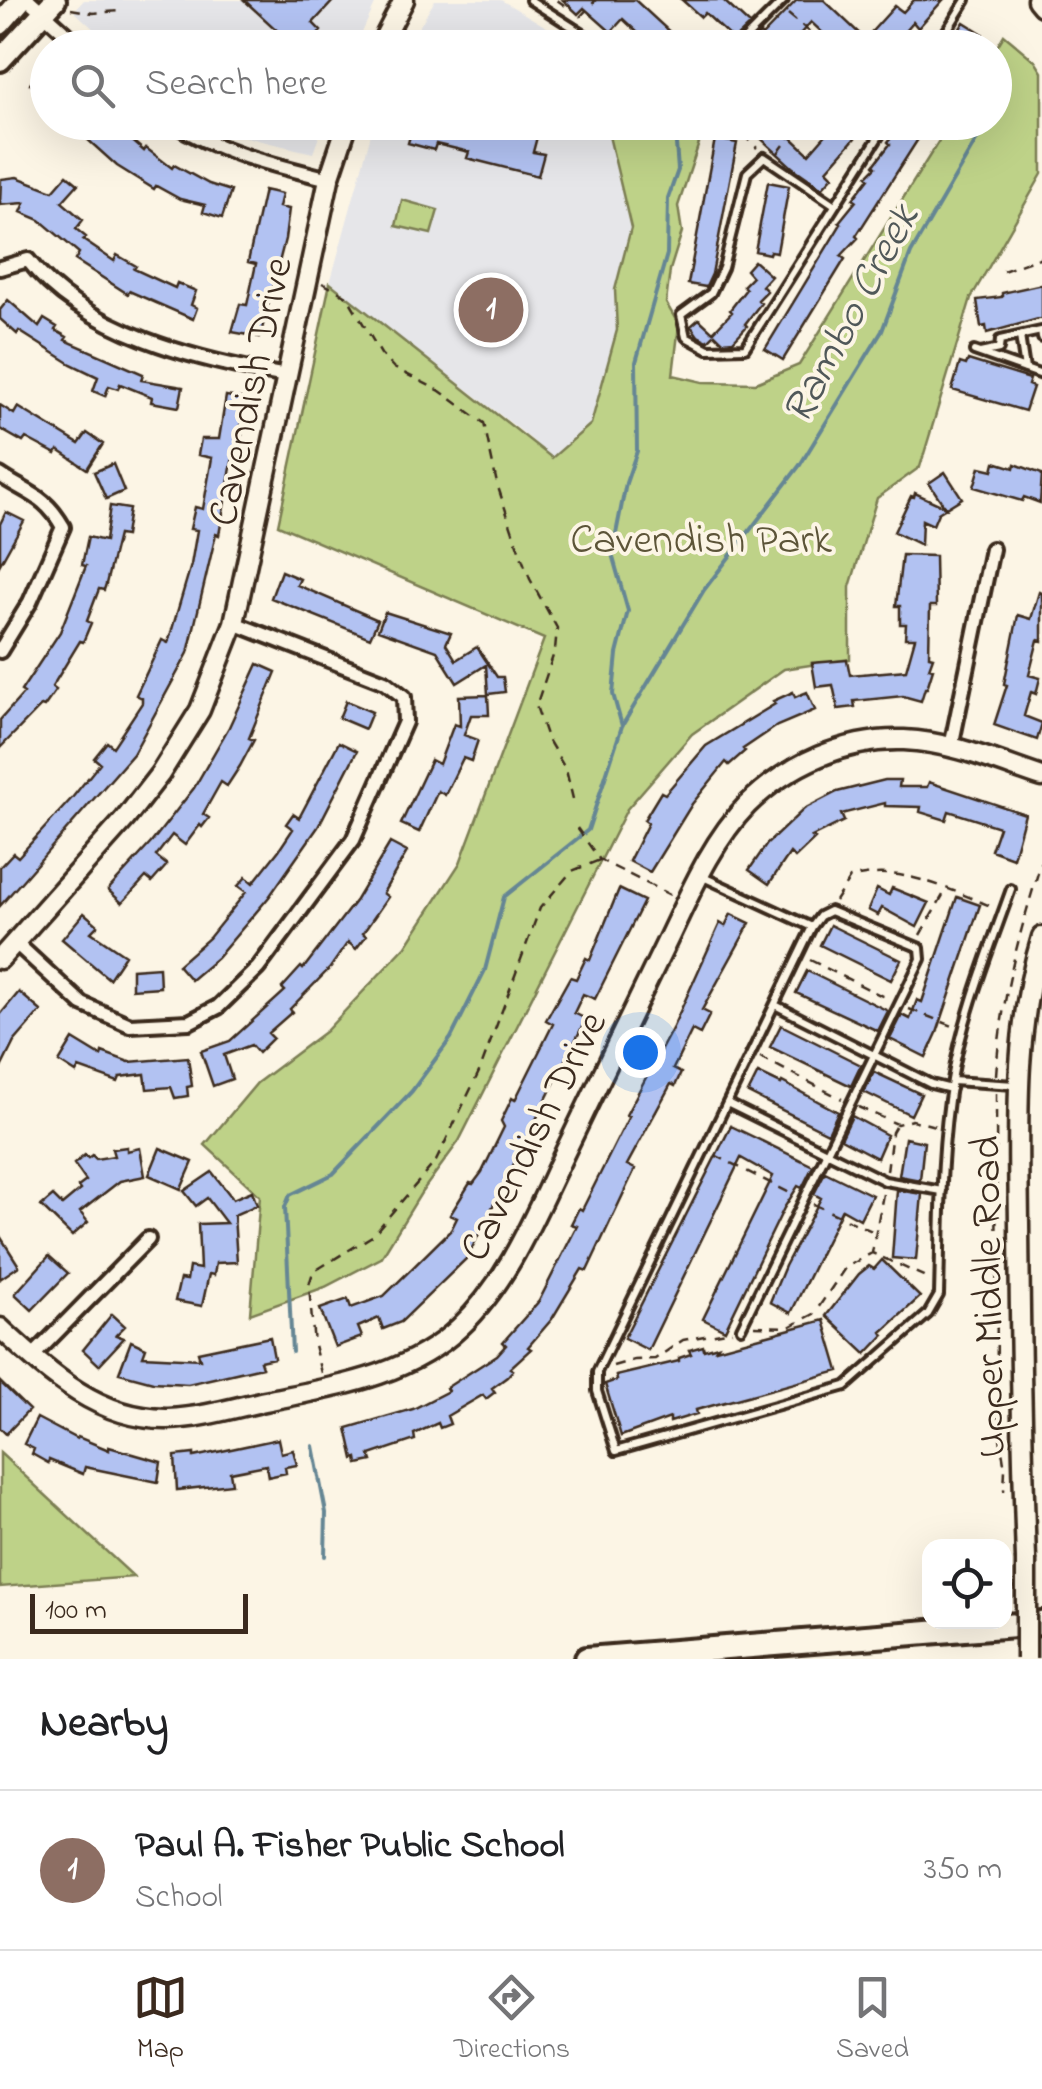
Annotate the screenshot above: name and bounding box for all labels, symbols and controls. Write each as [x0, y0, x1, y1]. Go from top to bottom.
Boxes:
search box [30, 30, 1012, 140]
text: Search here [145, 57, 327, 113]
icon: search [65, 58, 120, 113]
water label: Rambo Creek [767, 191, 939, 437]
street label: Cavendish Drive [194, 252, 311, 532]
pin: 1 [458, 272, 524, 348]
park label: Cavendish Park [570, 511, 832, 572]
street label: Cavendish Drive [446, 1001, 624, 1273]
your location [615, 1027, 666, 1078]
street label: Upper Middle Road [957, 1135, 1024, 1459]
map controls [922, 1539, 1012, 1629]
button: locate [922, 1539, 1012, 1629]
scale bar [30, 1589, 248, 1634]
text: 100 m [45, 1591, 107, 1632]
text: Nearby [40, 1694, 168, 1755]
text: Paul A. Fisher Public School [135, 1819, 565, 1875]
text: 1 [67, 1847, 78, 1894]
text: 350 m [924, 1847, 1002, 1894]
text: School [135, 1875, 223, 1922]
tab: Map [133, 1970, 188, 2071]
tab: Directions [454, 1970, 570, 2071]
tab: Saved [836, 1970, 909, 2071]

